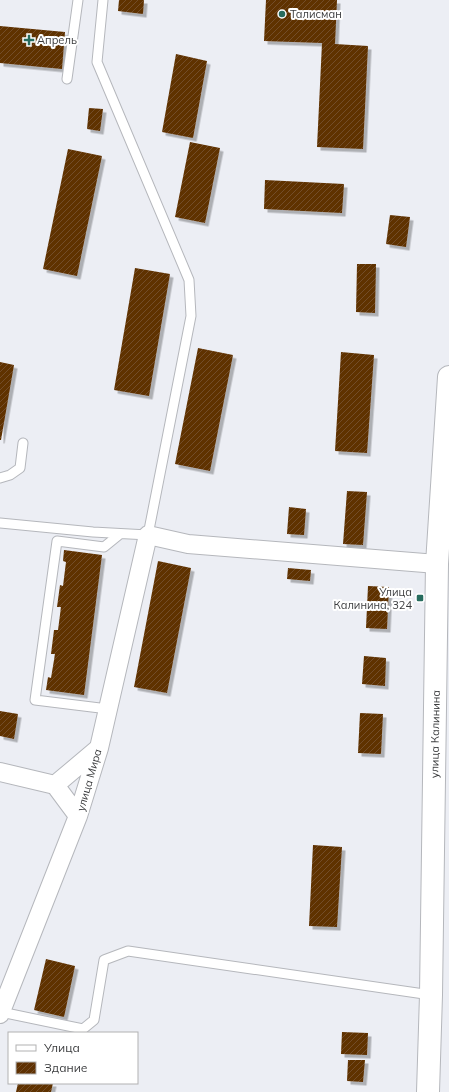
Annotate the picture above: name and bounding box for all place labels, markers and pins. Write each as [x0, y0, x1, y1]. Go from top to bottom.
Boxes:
place label: Талисман [290, 7, 342, 21]
marker: Талисман [277, 9, 287, 19]
place label: Апрель [37, 33, 77, 47]
marker: Апрель [24, 35, 34, 45]
place label: Улица Калинина, 324 [333, 585, 412, 612]
marker: Улица Калинина, 324 [415, 593, 425, 603]

